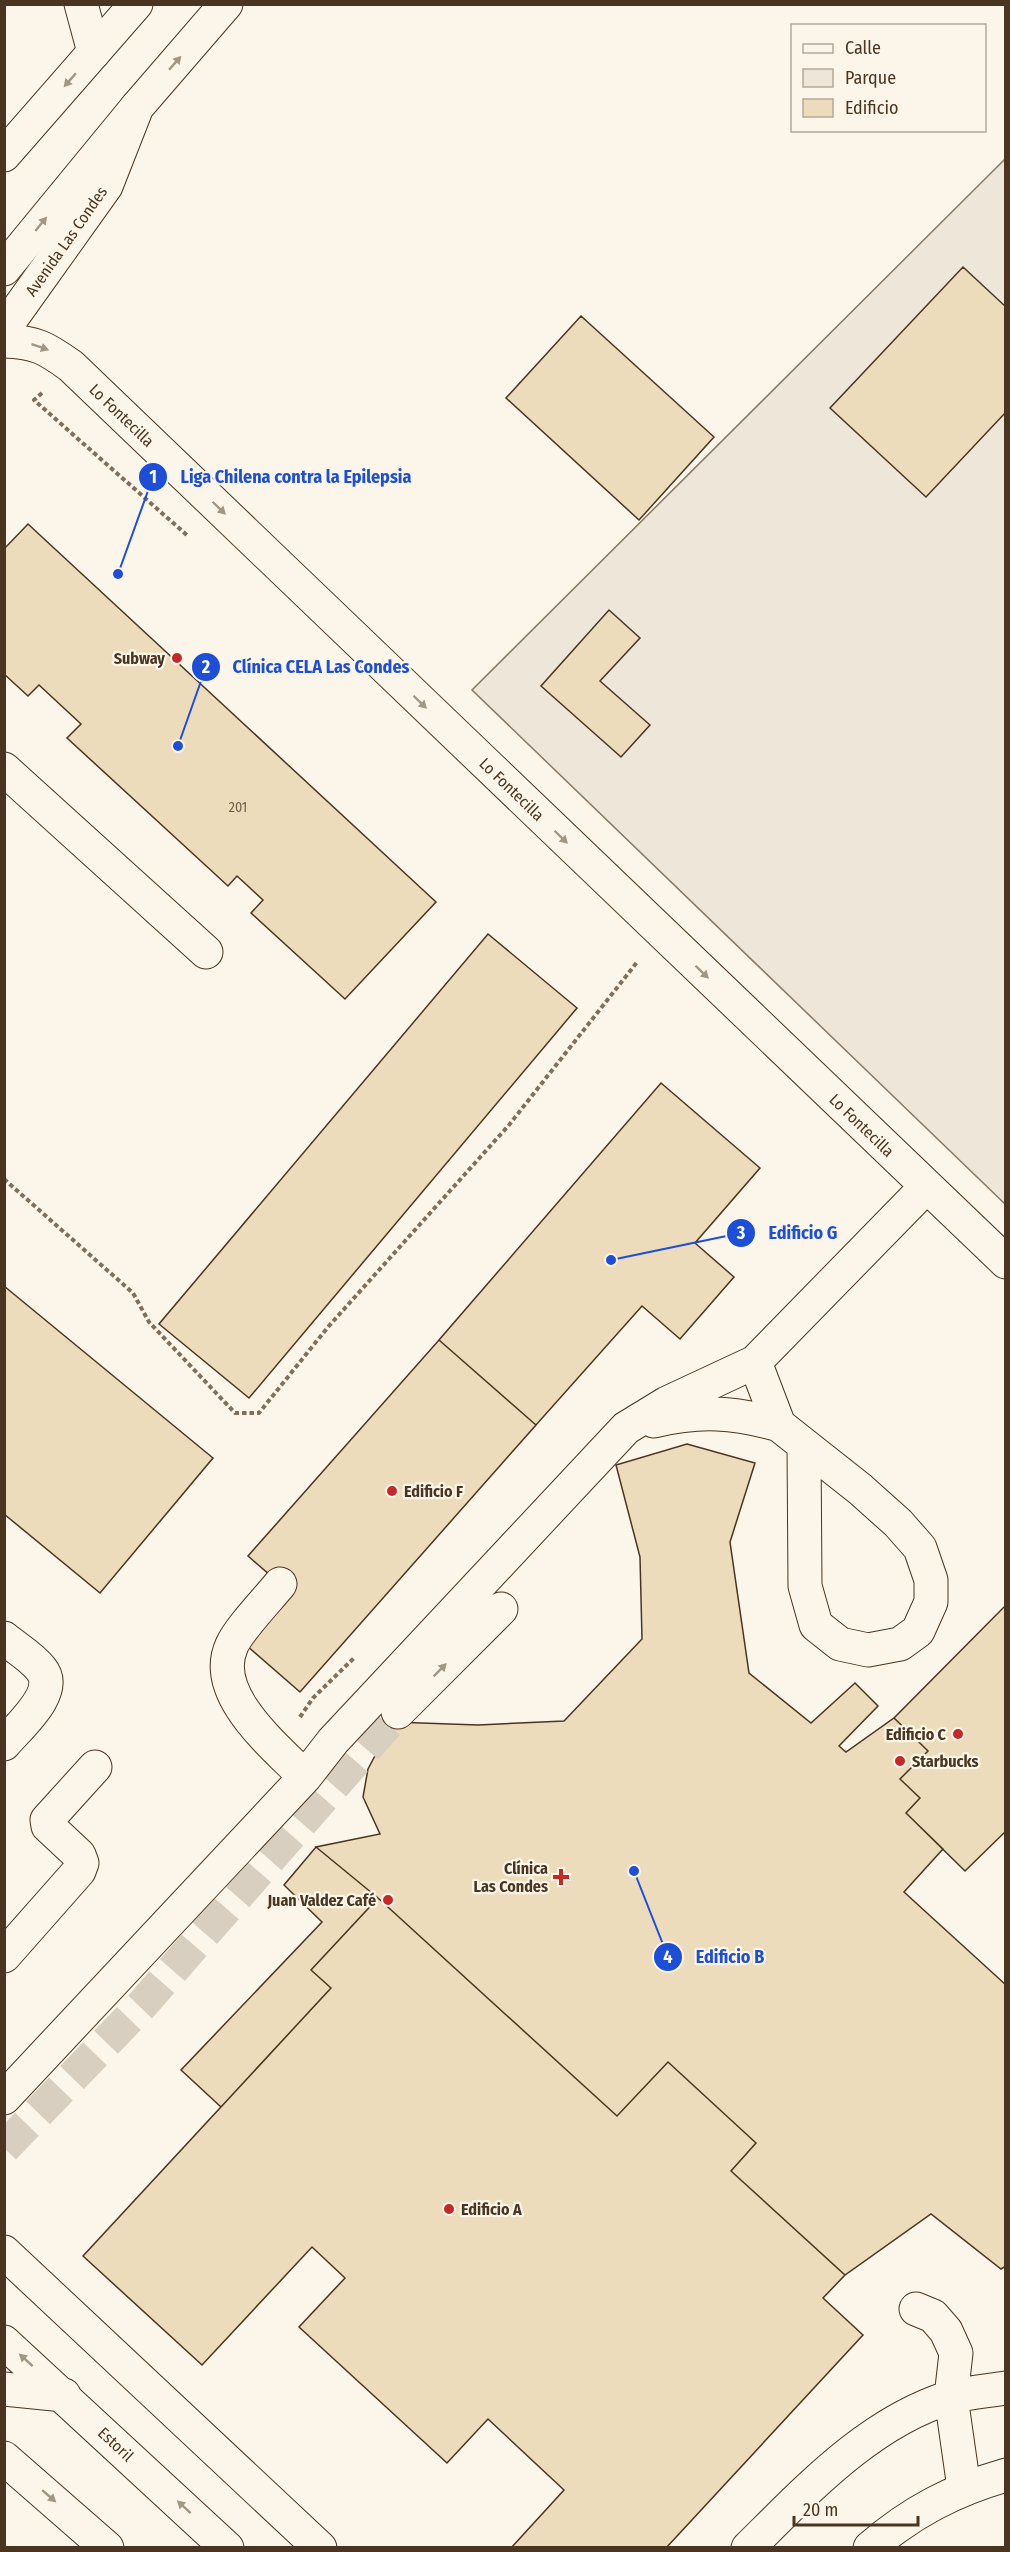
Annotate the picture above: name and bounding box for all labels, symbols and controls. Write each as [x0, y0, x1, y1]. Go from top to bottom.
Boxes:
legend [791, 24, 986, 132]
text: Calle [845, 37, 881, 59]
one-way arrow [168, 55, 182, 70]
text: Parque [845, 67, 896, 89]
one-way arrow [64, 72, 77, 87]
text: Edificio [845, 97, 898, 119]
street label: Avenida Las Condes [22, 183, 111, 300]
one-way arrow [35, 216, 47, 231]
one-way arrow [31, 343, 49, 352]
street label: Lo Fontecilla [85, 380, 158, 451]
callout: Liga Chilena contra la Epilepsia [138, 459, 423, 495]
text: 1 [149, 466, 157, 488]
text: Liga Chilena contra la Epilepsia [181, 466, 411, 488]
one-way arrow [212, 501, 226, 515]
place label: Subway [114, 649, 165, 668]
callout: Clínica CELA Las Condes [191, 649, 422, 685]
marker: Subway [170, 651, 184, 665]
text: 2 [201, 656, 210, 678]
text: Clínica CELA Las Condes [233, 656, 410, 678]
one-way arrow [413, 694, 427, 708]
street label: Lo Fontecilla [475, 754, 548, 825]
house number: 201 [229, 799, 247, 816]
one-way arrow [554, 829, 568, 843]
one-way arrow [694, 964, 708, 978]
street label: Lo Fontecilla [825, 1090, 898, 1161]
callout: Edificio G [726, 1215, 849, 1251]
text: 3 [736, 1222, 746, 1244]
text: Edificio G [769, 1222, 838, 1244]
place label: Edificio F [404, 1482, 463, 1501]
marker: Edificio F [385, 1484, 399, 1498]
one-way arrow [432, 1664, 446, 1678]
place label: Edificio C [886, 1725, 947, 1744]
marker: Edificio C [951, 1727, 965, 1741]
place label: Starbucks [912, 1752, 979, 1771]
marker: Starbucks [893, 1754, 907, 1768]
place label: Clínica Las Condes [474, 1859, 548, 1896]
marker: Clínica Las Condes [552, 1868, 570, 1886]
place label: Juan Valdez Café [266, 1891, 376, 1910]
marker: Juan Valdez Café [381, 1893, 395, 1907]
callout: Edificio B [653, 1939, 776, 1975]
text: 4 [663, 1946, 673, 1968]
text: Edificio B [696, 1946, 764, 1968]
place label: Edificio A [461, 2200, 522, 2219]
marker: Edificio A [442, 2202, 456, 2216]
one-way arrow [18, 2354, 34, 2367]
street label: Estoril [94, 2423, 137, 2465]
one-way arrow [41, 2489, 56, 2503]
scale bar [794, 2489, 918, 2527]
text: 20 m [803, 2499, 838, 2521]
one-way arrow [177, 2501, 191, 2515]

